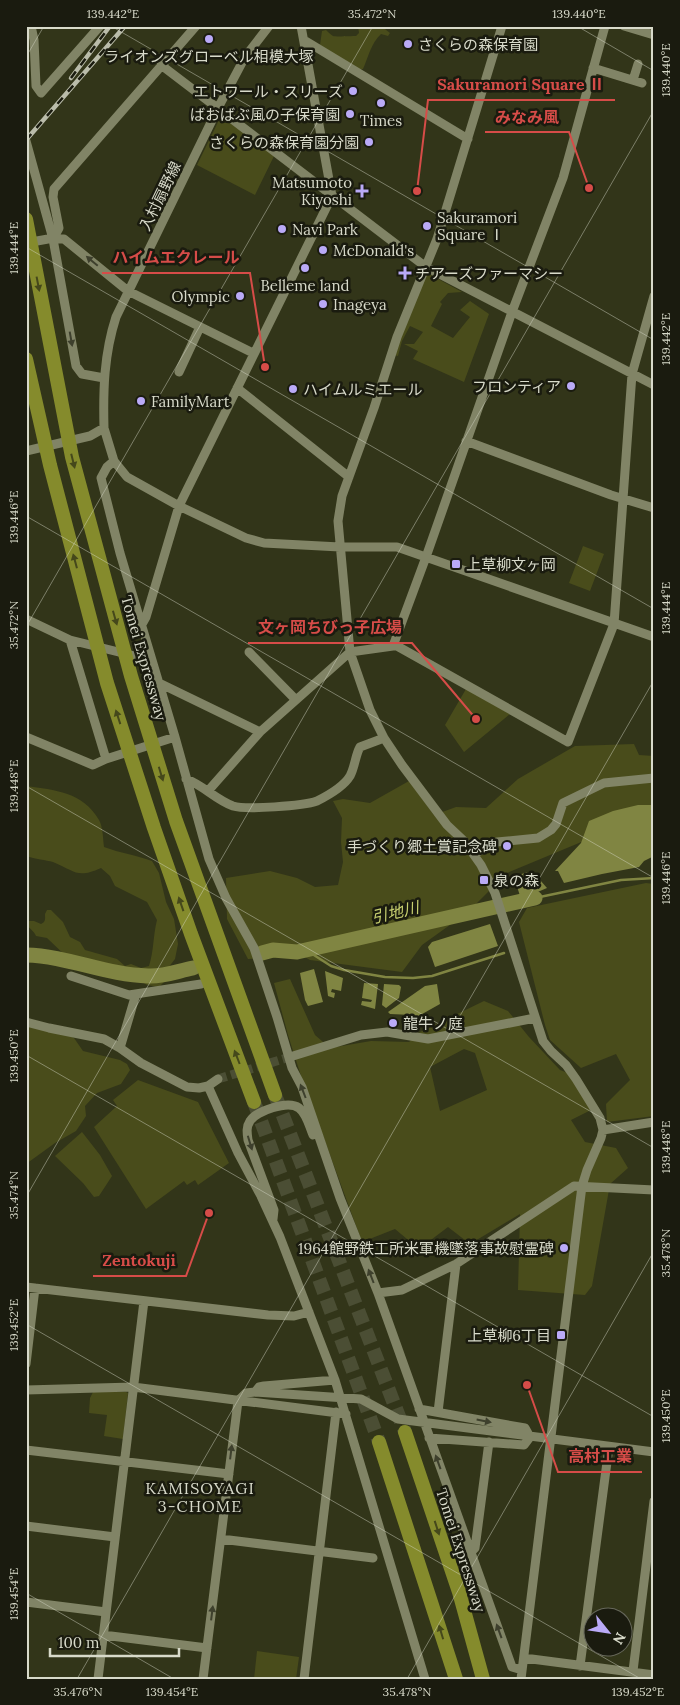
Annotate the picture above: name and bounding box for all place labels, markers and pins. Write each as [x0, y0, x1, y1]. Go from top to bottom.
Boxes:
marker: ライオンズグローベル相模大塚 [203, 33, 215, 45]
place label: さくらの森保育園 [418, 35, 538, 54]
marker: さくらの森保育園 [402, 38, 414, 50]
place label: ライオンズグローベル相模大塚 [104, 47, 314, 66]
callout: Sakuramori Square Ⅱ [428, 69, 615, 100]
place label: エトワール・スリーズ [194, 82, 343, 101]
marker: エトワール・スリーズ [347, 85, 359, 97]
marker: Times [375, 97, 387, 109]
callout: みなみ風 [485, 101, 569, 132]
place label: ばおばぶ風の子保育園 [190, 105, 340, 124]
marker: ばおばぶ風の子保育園 [344, 108, 356, 120]
place label: Times [360, 111, 402, 130]
place label: さくらの森保育園分園 [209, 133, 359, 152]
marker: さくらの森保育園分園 [363, 136, 375, 148]
place label: Matsumoto Kiyoshi [272, 173, 352, 209]
marker: Matsumoto Kiyoshi [356, 185, 368, 197]
place label: Sakuramori Square Ⅰ [437, 208, 517, 244]
place label: Navi Park [292, 220, 358, 239]
marker: Sakuramori Square Ⅰ [421, 220, 433, 232]
marker: Navi Park [276, 223, 288, 235]
place label: McDonald's [333, 241, 414, 260]
callout: ハイムエクレール [102, 242, 250, 273]
marker: McDonald's [317, 244, 329, 256]
marker: Belleme land [299, 262, 311, 274]
place label: チアーズファーマシー [415, 264, 563, 283]
marker: チアーズファーマシー [399, 267, 411, 279]
place label: Belleme land [260, 276, 350, 295]
place label: Olympic [172, 287, 230, 306]
marker: Olympic [234, 290, 246, 302]
place label: Inageya [333, 295, 387, 314]
marker: Inageya [317, 298, 329, 310]
place label: フロンティア [472, 377, 561, 396]
place label: ハイムルミエール [303, 380, 422, 399]
marker: フロンティア [565, 380, 577, 392]
marker: ハイムルミエール [287, 383, 299, 395]
place label: FamilyMart [151, 392, 230, 411]
marker: FamilyMart [135, 395, 147, 407]
place label: 上草柳文ヶ岡 [466, 555, 556, 574]
marker: 上草柳文ヶ岡 [450, 558, 462, 570]
callout: 文ヶ岡ちびっ子広場 [248, 612, 412, 643]
place label: 手づくり郷土賞記念碑 [347, 837, 497, 856]
marker: 手づくり郷土賞記念碑 [501, 840, 513, 852]
place label: 泉の森 [494, 871, 539, 890]
marker: 泉の森 [478, 874, 490, 886]
place label: 龍牛ノ庭 [403, 1014, 463, 1033]
marker: 龍牛ノ庭 [387, 1017, 399, 1029]
place label: 1964館野鉄工所米軍機墜落事故慰霊碑 [298, 1239, 554, 1258]
marker: 1964館野鉄工所米軍機墜落事故慰霊碑 [558, 1242, 570, 1254]
callout: Zentokuji [93, 1245, 186, 1276]
place label: 上草柳6丁目 [467, 1326, 551, 1345]
marker: 上草柳6丁目 [555, 1329, 567, 1341]
callout: 高村工業 [558, 1441, 642, 1472]

